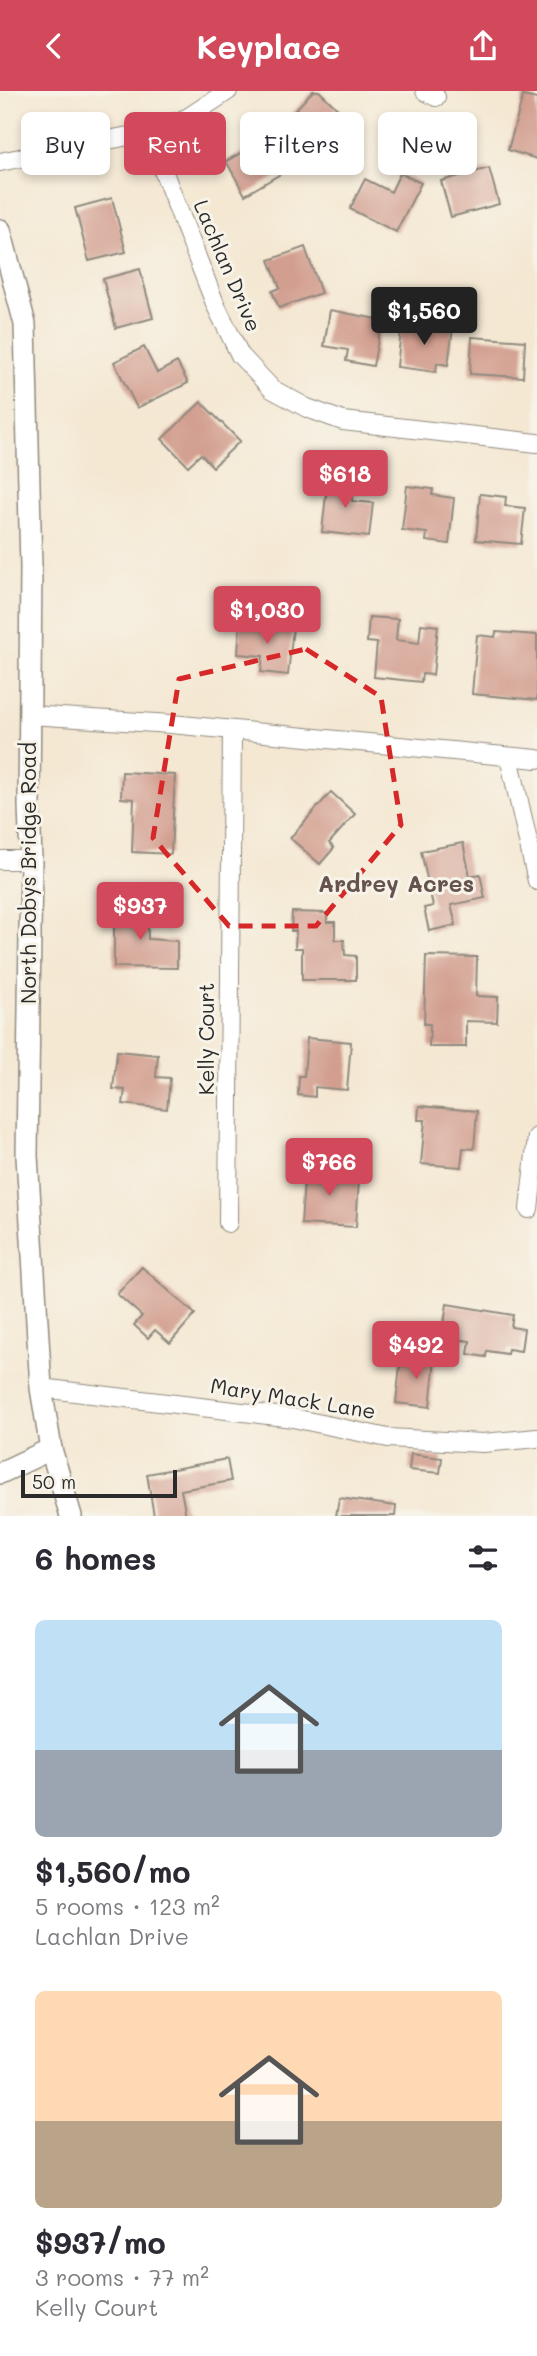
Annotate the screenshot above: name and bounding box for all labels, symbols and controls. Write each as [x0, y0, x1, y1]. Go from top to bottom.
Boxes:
text: Keyplace [196, 25, 341, 67]
icon: back [35, 27, 73, 65]
icon: share [464, 27, 502, 65]
chip: Buy [21, 112, 110, 175]
chip: Rent [124, 112, 226, 175]
chip: Filters [240, 112, 364, 175]
chip: New [378, 112, 477, 175]
street label: Lachlan Drive [188, 195, 268, 335]
pin: $1,560 [367, 287, 481, 347]
text: $1,560 [387, 295, 461, 325]
pin: $618 [304, 451, 386, 510]
text: $618 [319, 458, 371, 488]
pin: $1,030 [210, 587, 324, 646]
text: $1,030 [230, 594, 304, 624]
street label: North Dobys Bridge Road [14, 742, 41, 1004]
district label: Ardrey Acres [318, 868, 474, 898]
pin: $937 [99, 883, 181, 942]
text: $937 [113, 890, 167, 920]
street label: Kelly Court [192, 983, 219, 1095]
pin: $766 [288, 1139, 370, 1198]
text: $766 [302, 1146, 356, 1176]
pin: $492 [375, 1321, 457, 1381]
text: $492 [388, 1329, 444, 1359]
street label: Mary Mack Lane [209, 1371, 378, 1424]
scale bar [21, 1467, 177, 1499]
text: 50 m [32, 1469, 76, 1494]
text: 6 homes [35, 1538, 156, 1578]
icon: filters [464, 1539, 502, 1577]
icon: home [206, 1666, 332, 1792]
text: $1,560/mo [35, 1851, 191, 1891]
text: 5 rooms · 123 m² [35, 1891, 220, 1921]
text: Lachlan Drive [35, 1921, 189, 1951]
icon: home [206, 2037, 332, 2163]
text: $937/mo [35, 2222, 166, 2262]
text: 3 rooms · 77 m² [35, 2262, 209, 2292]
text: Kelly Court [35, 2292, 158, 2322]

